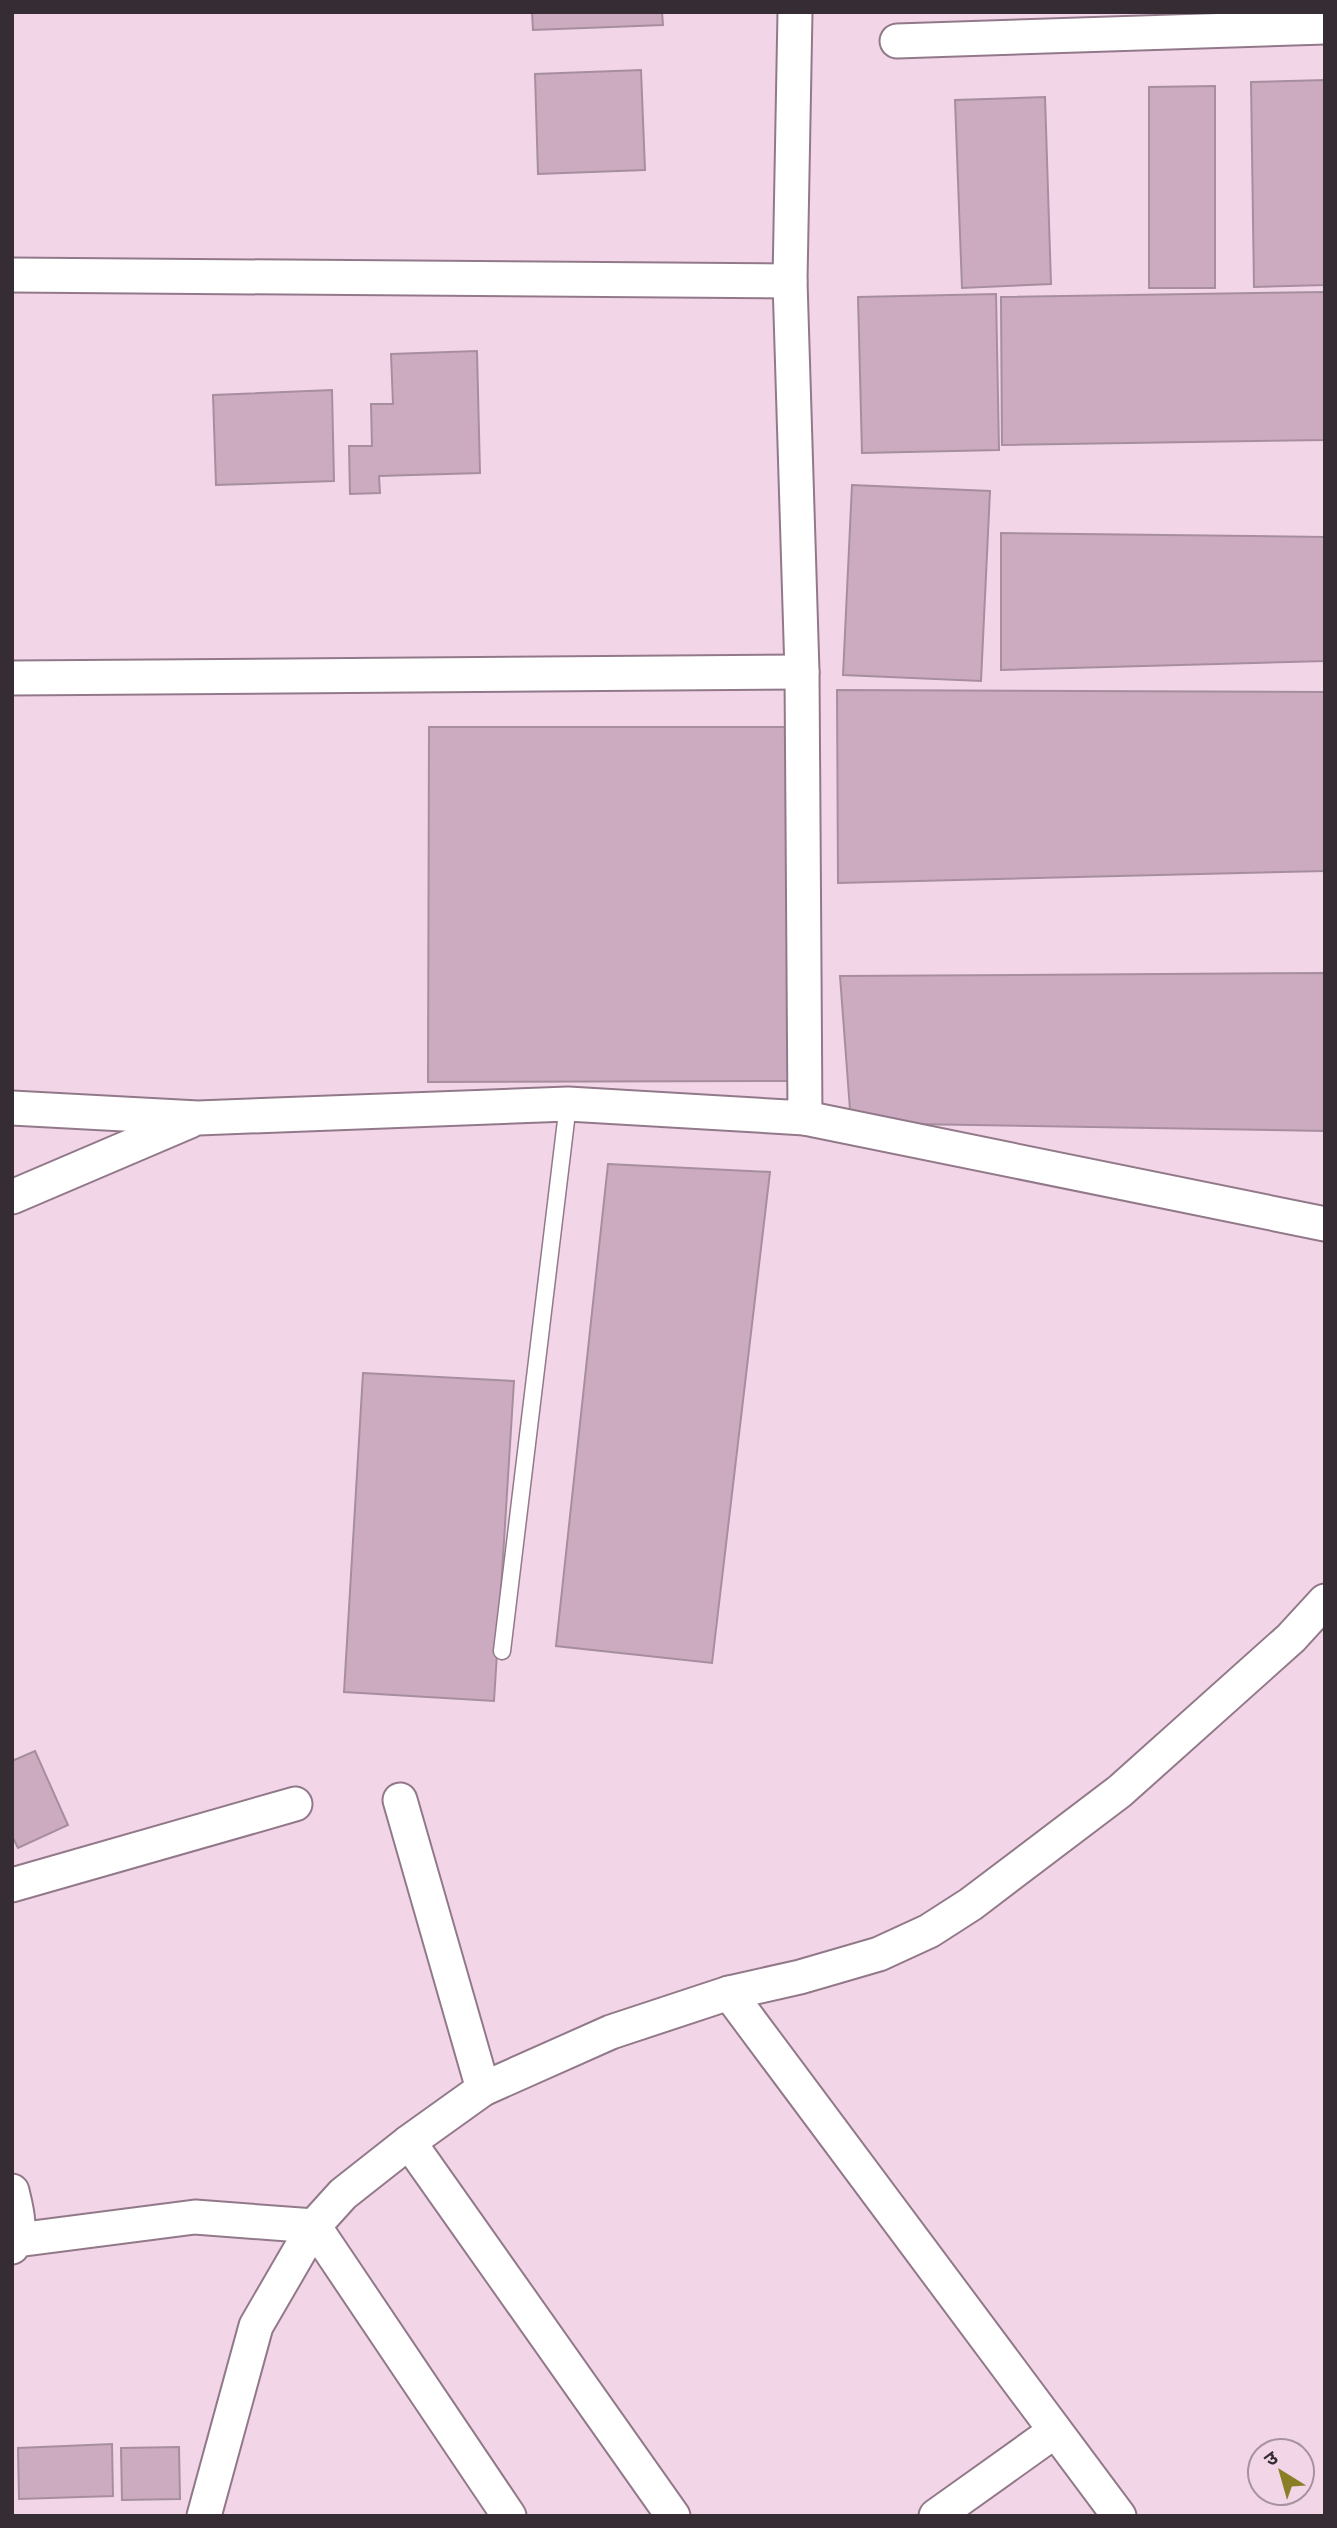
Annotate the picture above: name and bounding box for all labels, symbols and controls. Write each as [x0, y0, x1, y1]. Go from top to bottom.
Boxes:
north arrow [1246, 2437, 1316, 2507]
text: उ [1262, 2448, 1283, 2471]

